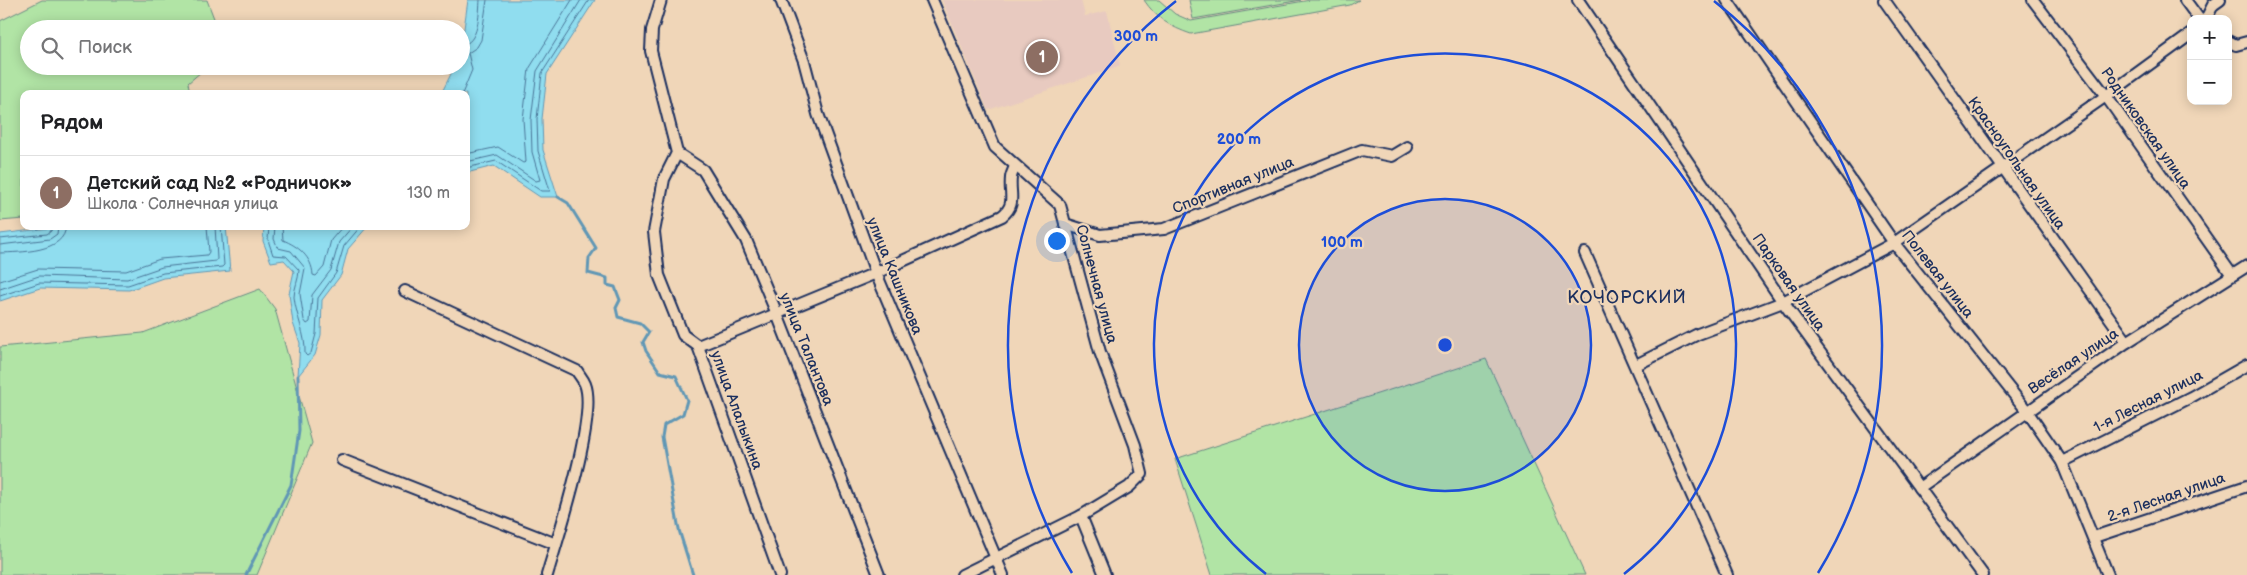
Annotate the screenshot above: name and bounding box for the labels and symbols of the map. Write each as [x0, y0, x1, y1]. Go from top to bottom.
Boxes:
text: 300 m [1114, 27, 1158, 46]
pin: 1 [1026, 38, 1058, 76]
street label: Родниковская улица [2096, 64, 2195, 193]
street label: Красноугольная улица [1964, 93, 2070, 234]
text: 200 m [1217, 130, 1261, 149]
street label: Спортивная улица [1170, 152, 1297, 218]
street label: улица Кашникова [862, 215, 927, 338]
street label: Солнечная улица [1072, 223, 1122, 346]
street label: Полевая улица [1897, 227, 1978, 322]
your location [1044, 228, 1070, 254]
street label: Парковая улица [1748, 230, 1829, 335]
text: 100 m [1321, 233, 1363, 252]
district label: КОЧОРСКИЙ [1567, 287, 1687, 308]
street label: улица Талантова [775, 290, 838, 409]
street label: Весёлая улица [2025, 324, 2122, 399]
centre of rings [1436, 336, 1454, 354]
street label: улица Алалыкина [706, 348, 767, 472]
street label: 1-я Лесная улица [2090, 366, 2206, 437]
street label: 2-я Лесная улица [2105, 468, 2228, 527]

